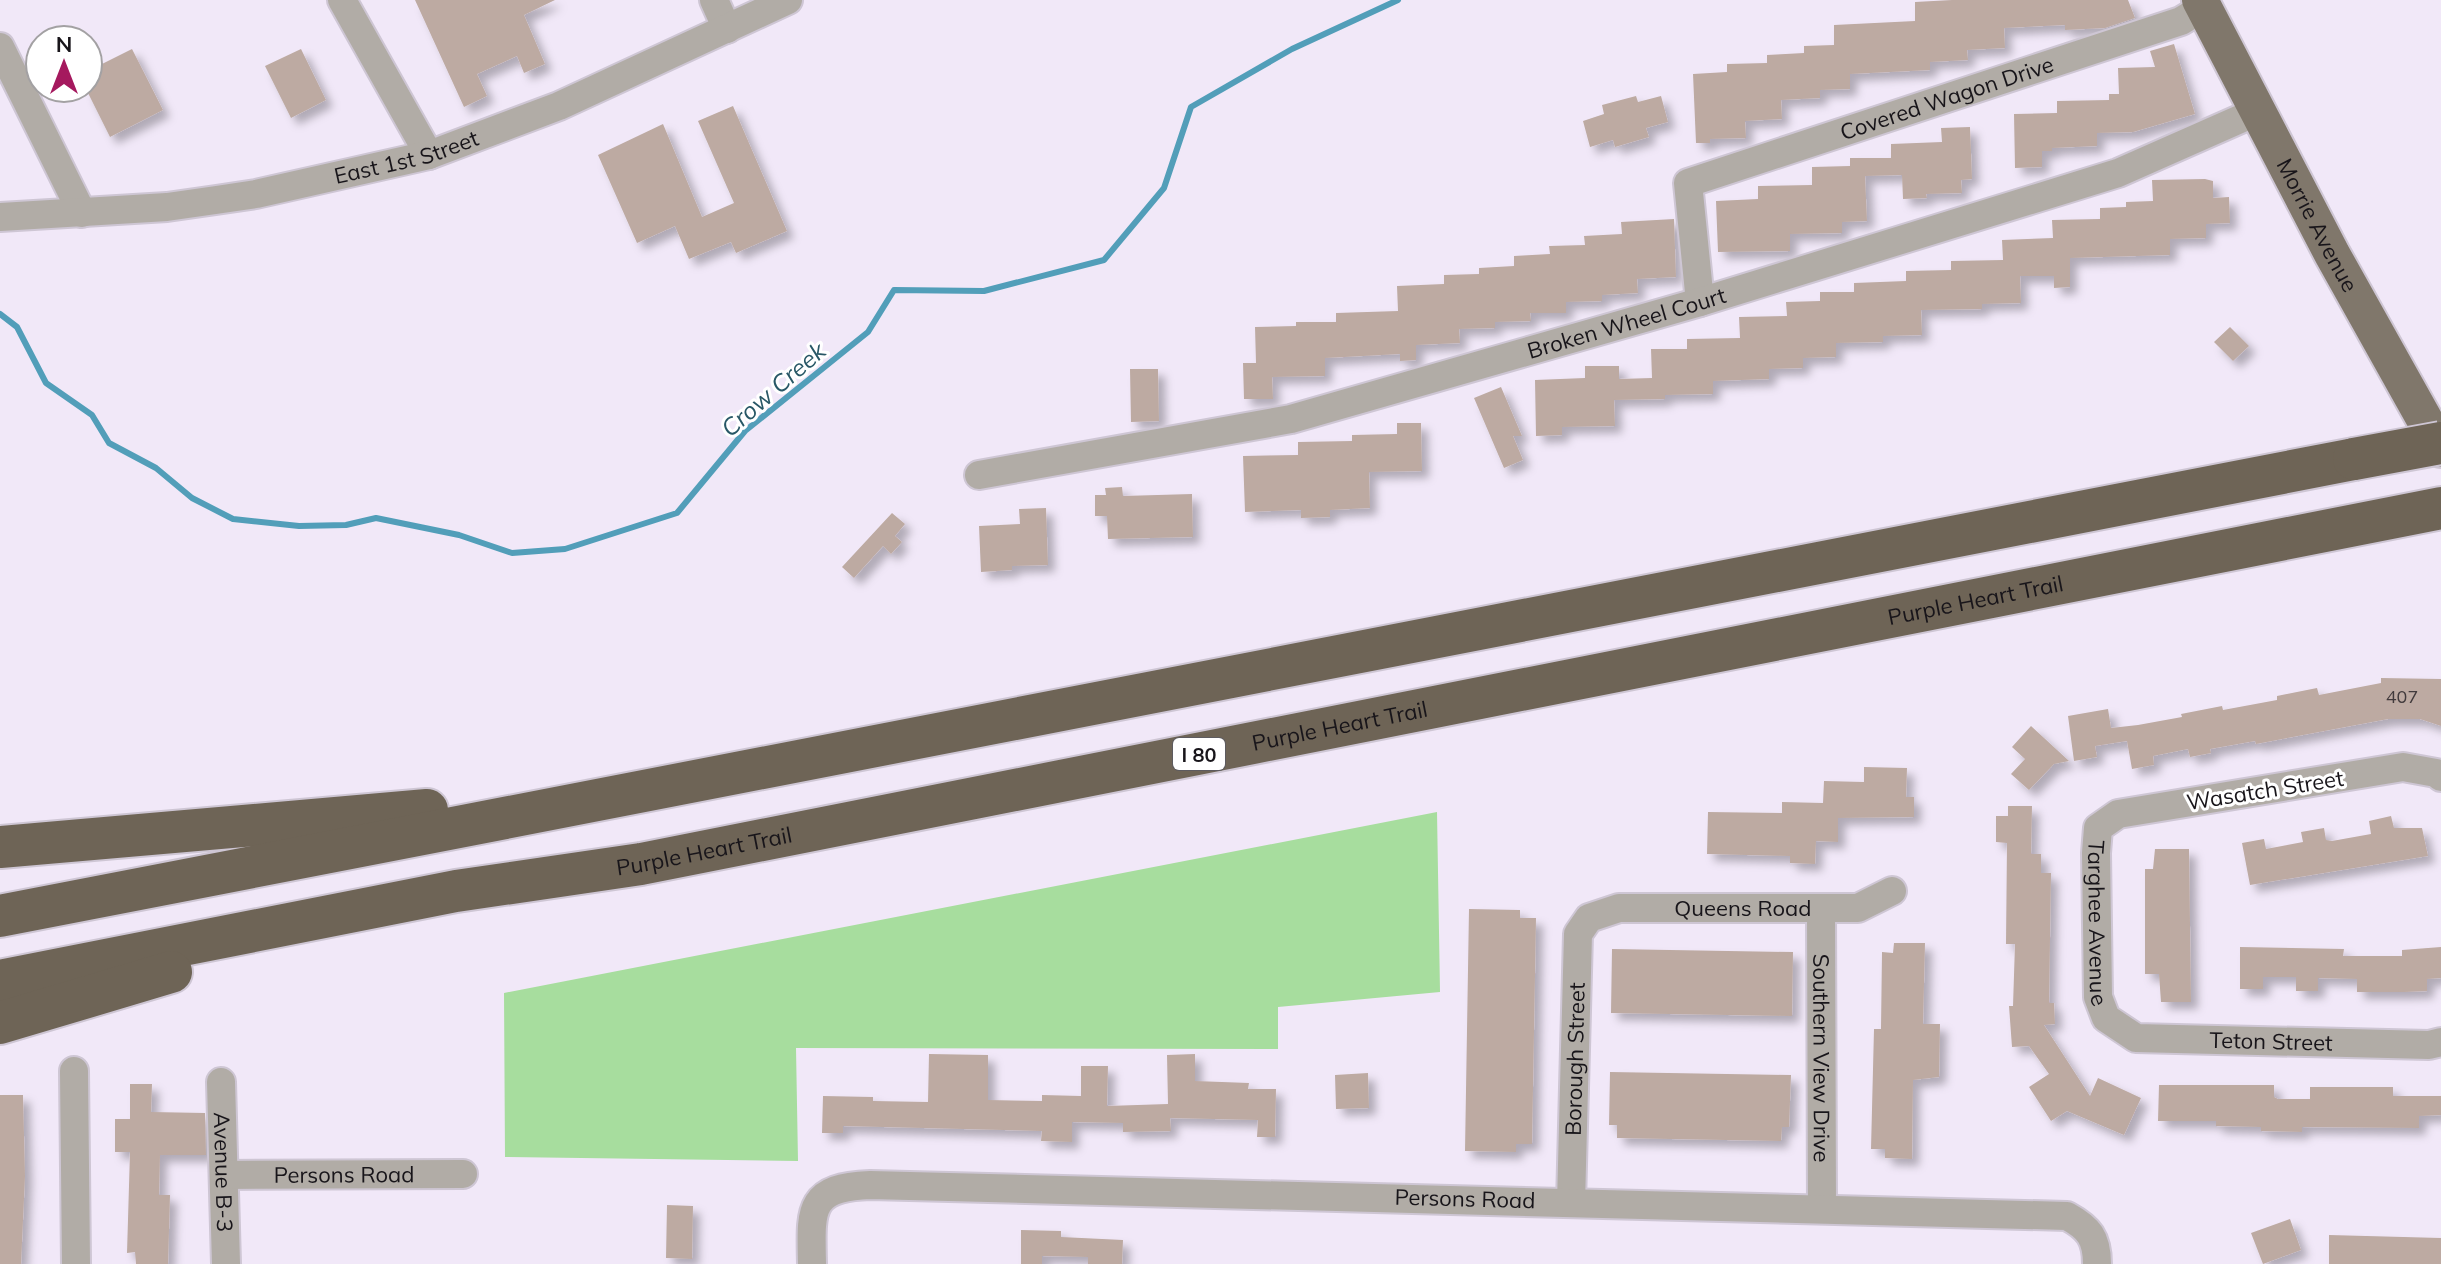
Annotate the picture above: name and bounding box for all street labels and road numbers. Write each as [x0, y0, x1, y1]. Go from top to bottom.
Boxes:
street label: Covered Wagon Drive [1836, 50, 2057, 146]
street label: East 1st Street [331, 124, 483, 190]
street label: Morrie Avenue [2271, 154, 2364, 297]
street label: Broken Wheel Court [1524, 281, 1729, 365]
street label: Purple Heart Trail [1885, 569, 2066, 631]
street label: Purple Heart Trail [1250, 695, 1430, 757]
road number: I 80 [1173, 738, 1225, 770]
street label: Wasatch Street [2185, 764, 2346, 816]
street label: Purple Heart Trail [614, 821, 794, 881]
street label: Targhee Avenue [2082, 839, 2114, 1010]
street label: Queens Road [1674, 894, 1811, 922]
street label: Southern View Drive [1807, 954, 1836, 1162]
street label: Borough Street [1559, 982, 1591, 1136]
street label: Teton Street [2209, 1026, 2333, 1057]
street label: Avenue B-3 [208, 1112, 239, 1232]
street label: Persons Road [274, 1160, 414, 1189]
street label: Persons Road [1394, 1183, 1536, 1214]

